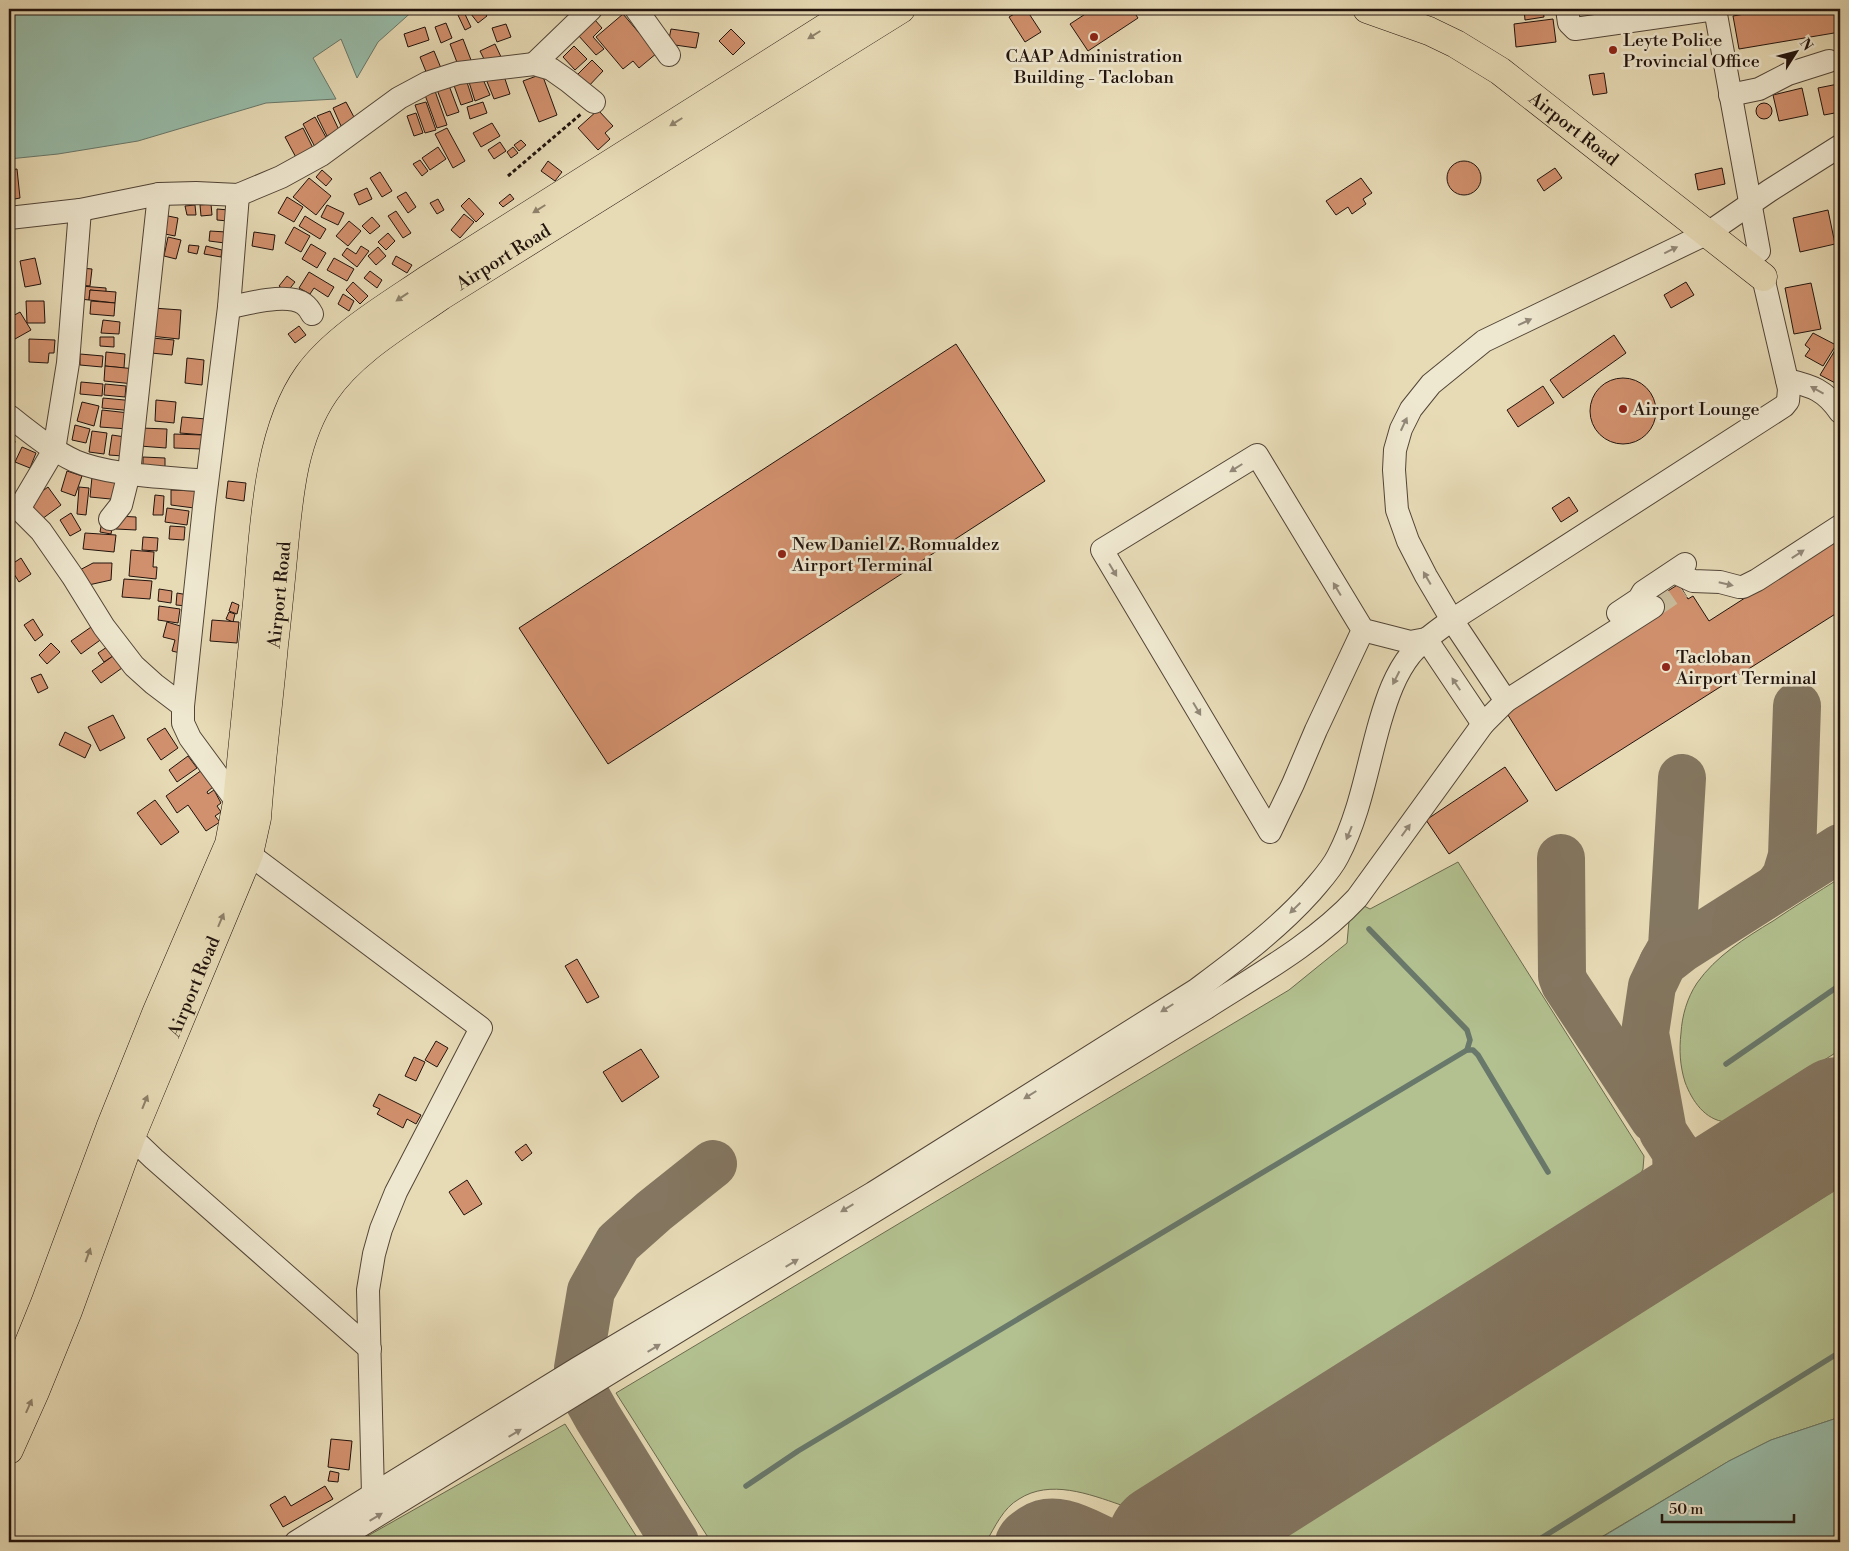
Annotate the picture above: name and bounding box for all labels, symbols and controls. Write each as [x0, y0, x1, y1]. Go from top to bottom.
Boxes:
north arrow [1772, 28, 1822, 78]
place label: Leyte Police Provincial Office [1623, 29, 1760, 73]
one-way arrow [807, 30, 820, 39]
marker: CAAP Administration Building - Tacloban [1088, 31, 1100, 43]
text: N [1795, 35, 1816, 55]
marker: Leyte Police Provincial Office [1607, 44, 1619, 56]
place label: CAAP Administration Building - Tacloban [1005, 45, 1183, 89]
street label: Airport Road [1524, 86, 1624, 171]
one-way arrow [670, 117, 683, 126]
one-way arrow [533, 204, 546, 214]
street label: Airport Road [451, 219, 556, 296]
one-way arrow [1664, 246, 1678, 254]
one-way arrow [396, 292, 409, 302]
one-way arrow [1518, 317, 1532, 325]
one-way arrow [1810, 386, 1825, 394]
place label: Airport Lounge [1632, 398, 1760, 421]
marker: Airport Lounge [1617, 403, 1629, 415]
one-way arrow [1400, 417, 1408, 431]
one-way arrow [1229, 464, 1242, 473]
place label: New Daniel Z. Romualdez Airport Terminal [791, 533, 999, 577]
street label: Airport Road [262, 539, 296, 650]
marker: New Daniel Z. Romualdez Airport Terminal [776, 548, 788, 560]
one-way arrow [1791, 549, 1805, 558]
one-way arrow [1109, 563, 1118, 576]
one-way arrow [1423, 571, 1432, 584]
one-way arrow [1718, 580, 1733, 588]
one-way arrow [1333, 582, 1342, 595]
place label: Tacloban Airport Terminal [1675, 646, 1817, 690]
marker: Tacloban Airport Terminal [1660, 661, 1672, 673]
one-way arrow [1392, 670, 1400, 685]
one-way arrow [1451, 677, 1461, 691]
one-way arrow [1193, 703, 1202, 716]
one-way arrow [1401, 823, 1411, 837]
one-way arrow [1345, 826, 1353, 841]
one-way arrow [1289, 902, 1301, 914]
one-way arrow [217, 913, 225, 927]
street label: Airport Road [162, 932, 225, 1041]
one-way arrow [1161, 1003, 1174, 1013]
one-way arrow [1023, 1090, 1036, 1099]
one-way arrow [141, 1095, 149, 1109]
one-way arrow [841, 1204, 854, 1213]
one-way arrow [85, 1247, 92, 1262]
one-way arrow [786, 1258, 799, 1267]
one-way arrow [647, 1343, 660, 1352]
one-way arrow [25, 1399, 33, 1413]
one-way arrow [508, 1428, 522, 1437]
scale bar [1662, 1491, 1794, 1523]
text: 50 m [1669, 1500, 1703, 1519]
one-way arrow [370, 1513, 383, 1522]

